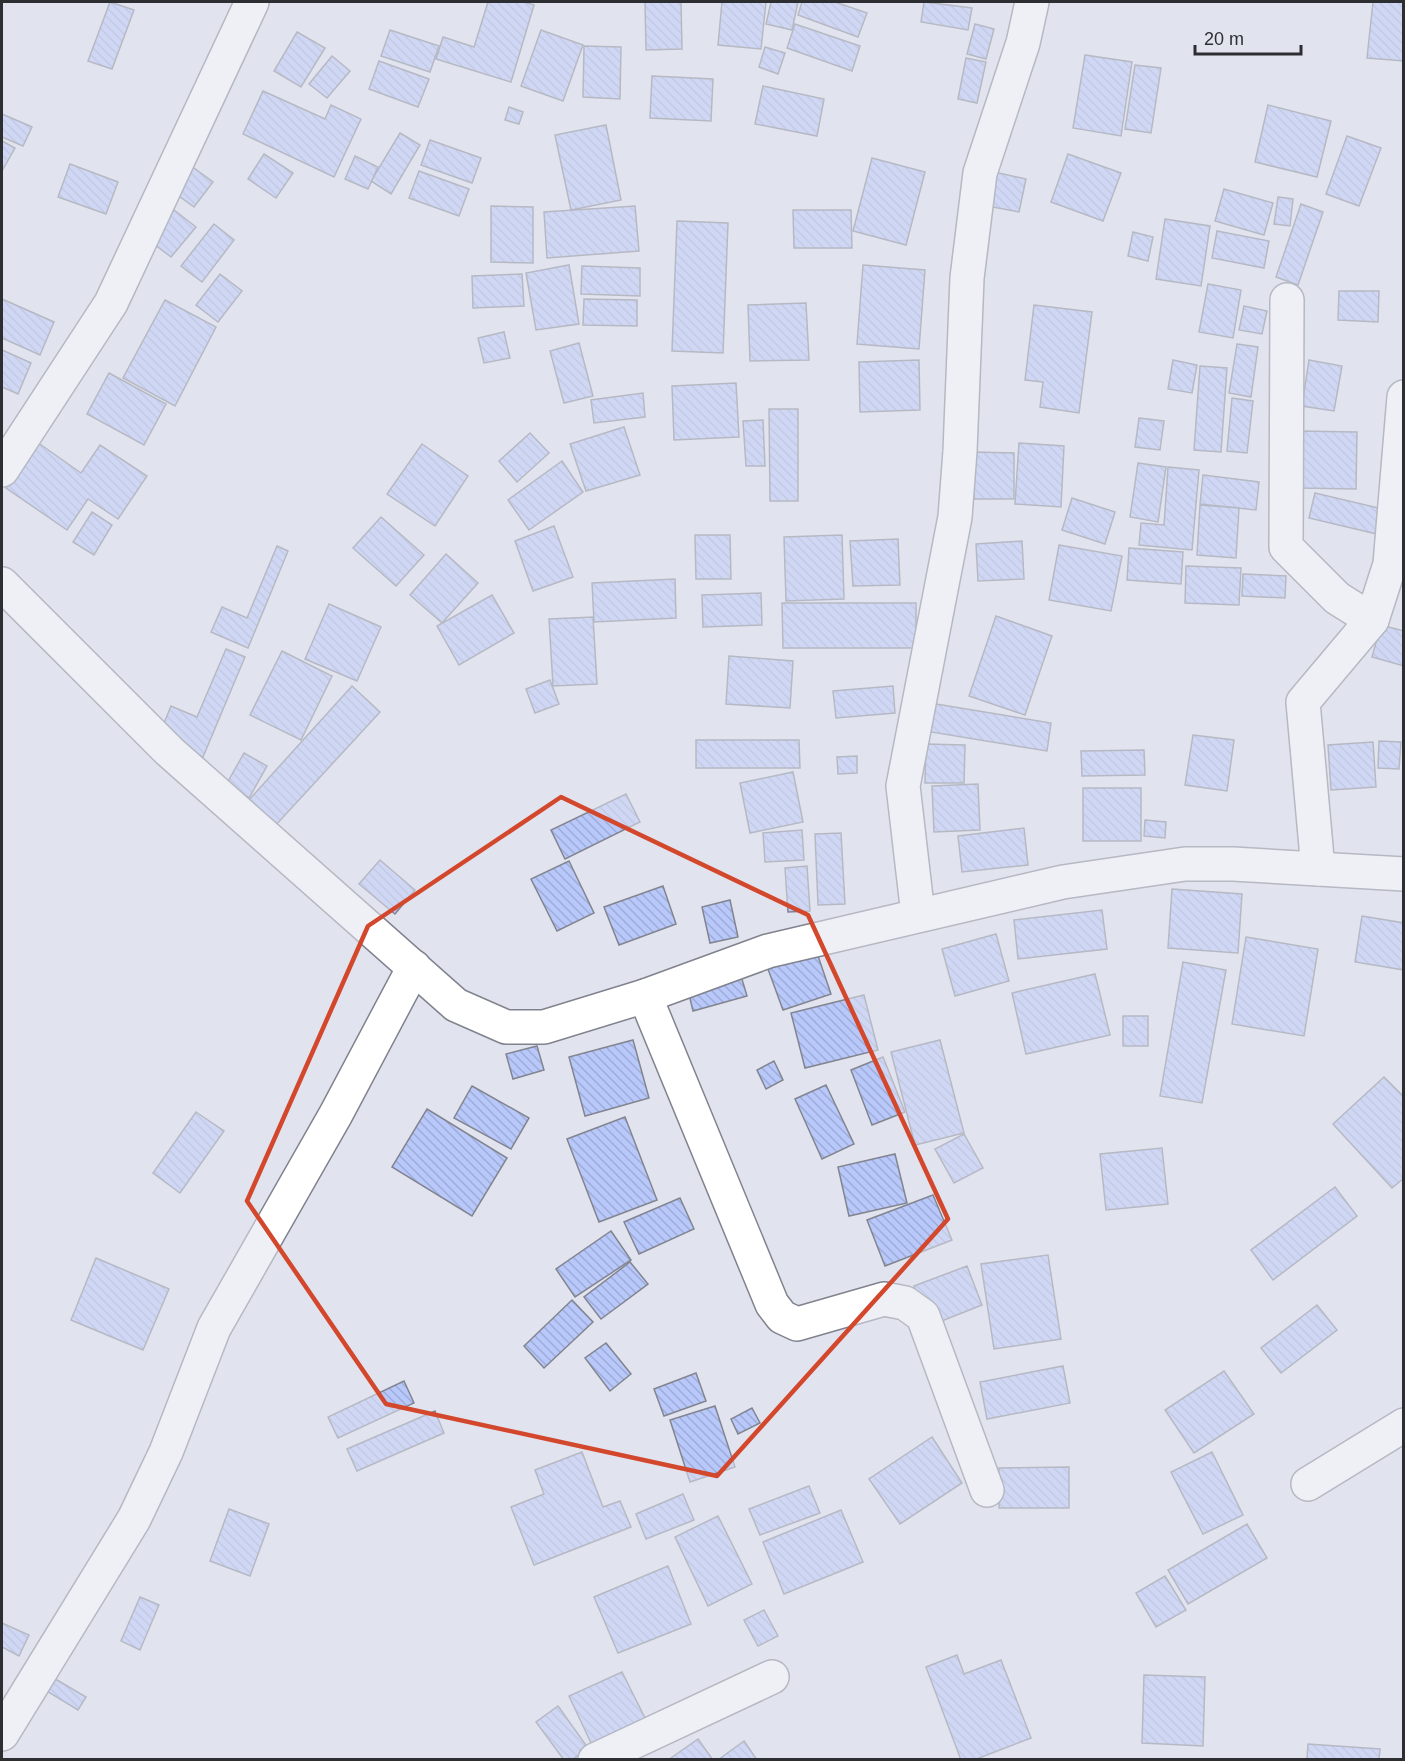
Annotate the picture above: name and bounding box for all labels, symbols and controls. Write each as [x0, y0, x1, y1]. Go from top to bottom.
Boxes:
scale bar [1195, 18, 1302, 56]
text: 20 m [1204, 29, 1244, 49]

